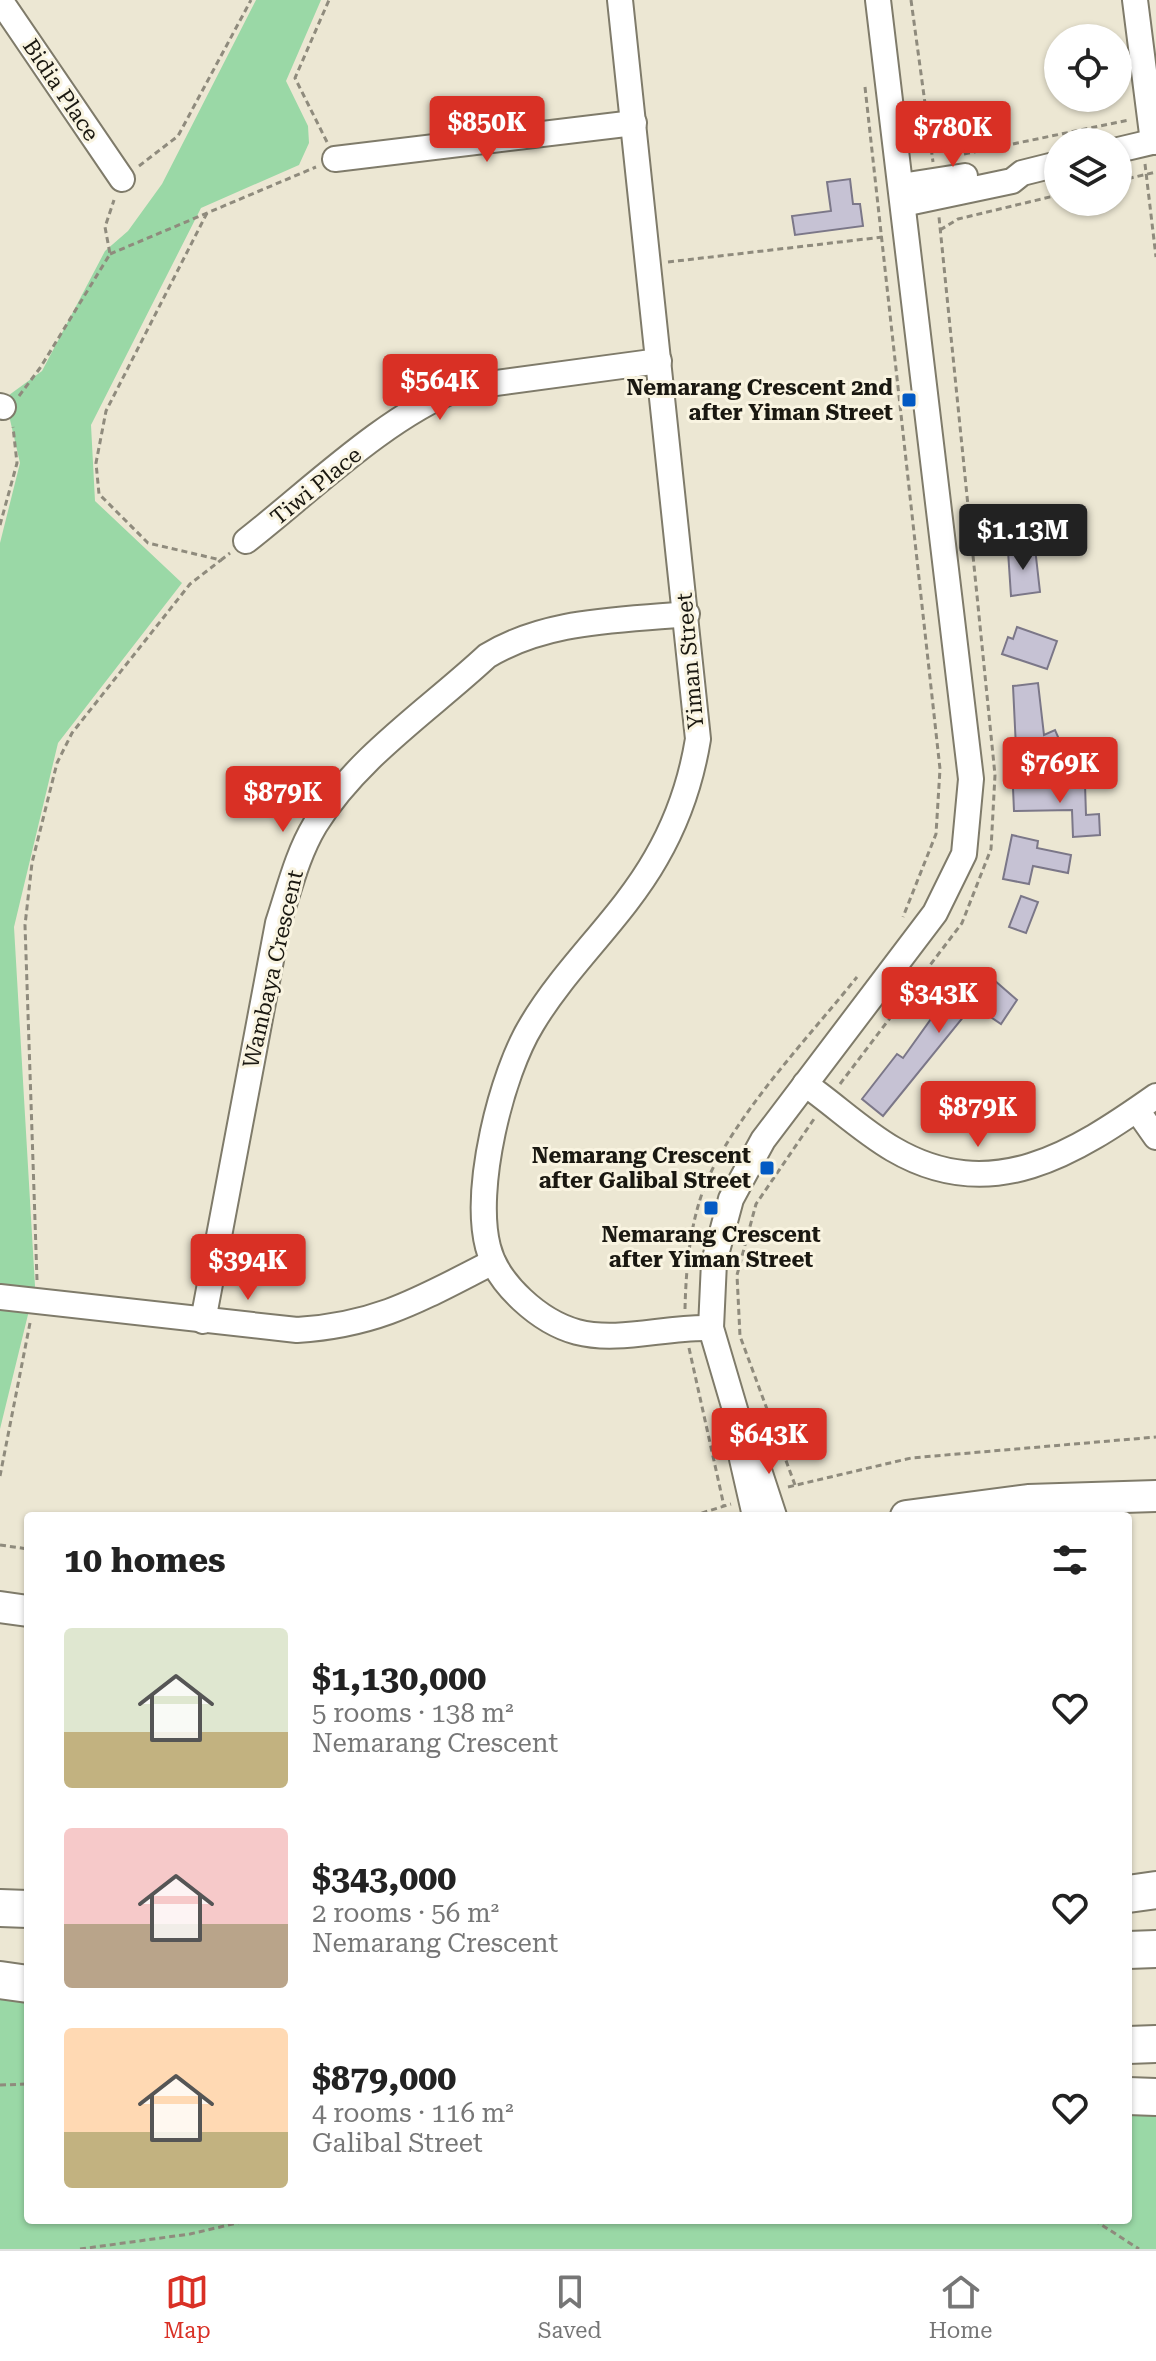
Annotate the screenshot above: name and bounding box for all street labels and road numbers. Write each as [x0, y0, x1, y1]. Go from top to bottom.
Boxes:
street label: Bidia Place [18, 34, 104, 146]
street label: Tiwi Place [266, 442, 366, 530]
street label: Yiman Street [672, 592, 708, 730]
street label: Wambaya Crescent [238, 868, 308, 1070]

